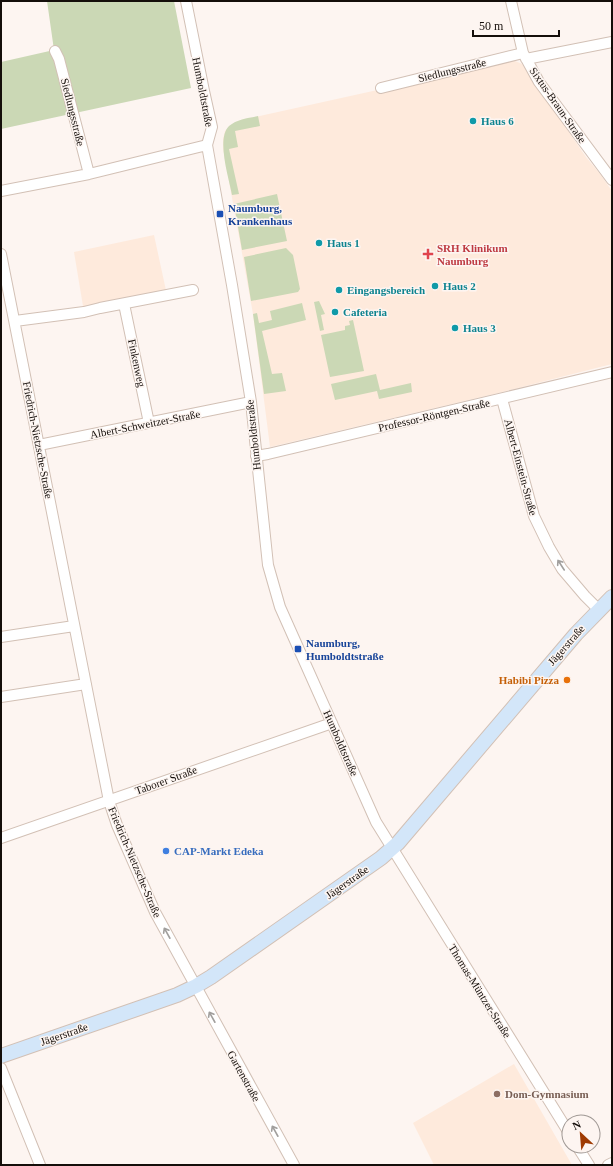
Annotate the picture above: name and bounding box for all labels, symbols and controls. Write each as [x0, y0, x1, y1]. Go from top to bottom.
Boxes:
scale bar [473, 12, 559, 38]
text: 50 m [479, 19, 504, 33]
street label: Humboldtstraße [190, 56, 216, 128]
street label: Siedlungsstraße [417, 56, 487, 84]
street label: Sixtus-Braun-Straße [527, 65, 589, 145]
street label: Siedlungsstraße [59, 77, 87, 147]
place label: Haus 6 [481, 115, 514, 127]
marker: Haus 6 [468, 116, 478, 126]
place label: Naumburg, Krankenhaus [228, 202, 293, 227]
marker: Naumburg, Krankenhaus [215, 209, 225, 219]
place label: Haus 1 [327, 237, 360, 249]
marker: Haus 1 [314, 238, 324, 248]
place label: SRH Klinikum Naumburg [437, 242, 508, 267]
marker: SRH Klinikum Naumburg [422, 248, 434, 260]
place label: Haus 2 [443, 280, 476, 292]
marker: Haus 2 [430, 281, 440, 291]
place label: Eingangsbereich [347, 284, 425, 296]
marker: Eingangsbereich [334, 285, 344, 295]
place label: Cafeteria [343, 306, 387, 318]
marker: Cafeteria [330, 307, 340, 317]
place label: Haus 3 [463, 322, 496, 334]
marker: Haus 3 [450, 323, 460, 333]
street label: Finkenweg [126, 338, 148, 389]
street label: Friedrich-Nietzsche-Straße [21, 380, 55, 500]
street label: Professor-Röntgen-Straße [377, 396, 491, 434]
street label: Humboldtstraße [243, 399, 263, 471]
street label: Albert-Schweitzer-Straße [89, 407, 201, 441]
street label: Albert-Einstein-Straße [502, 417, 540, 517]
one-way arrow [556, 560, 565, 571]
street label: Jägerstraße [545, 622, 587, 668]
place label: Naumburg, Humboldtstraße [306, 637, 384, 662]
marker: Naumburg, Humboldtstraße [293, 644, 303, 654]
place label: Habibi Pizza [499, 674, 559, 686]
marker: Habibi Pizza [562, 675, 572, 685]
street label: Humboldtstraße [321, 708, 361, 778]
street label: Taborer Straße [133, 763, 199, 797]
street label: Friedrich-Nietzsche-Straße [106, 805, 164, 919]
place label: CAP-Markt Edeka [174, 845, 264, 857]
marker: CAP-Markt Edeka [161, 846, 171, 856]
street label: Jägerstraße [323, 863, 371, 901]
one-way arrow [163, 927, 170, 939]
street label: Thomas-Müntzer-Straße [446, 942, 514, 1040]
one-way arrow [208, 1011, 216, 1023]
street label: Jägerstraße [39, 1020, 89, 1048]
street label: Gartenstraße [225, 1049, 263, 1104]
place label: Dom-Gymnasium [505, 1088, 589, 1100]
marker: Dom-Gymnasium [492, 1089, 502, 1099]
north arrow [561, 1114, 601, 1154]
text: N [570, 1118, 583, 1132]
one-way arrow [270, 1125, 278, 1137]

